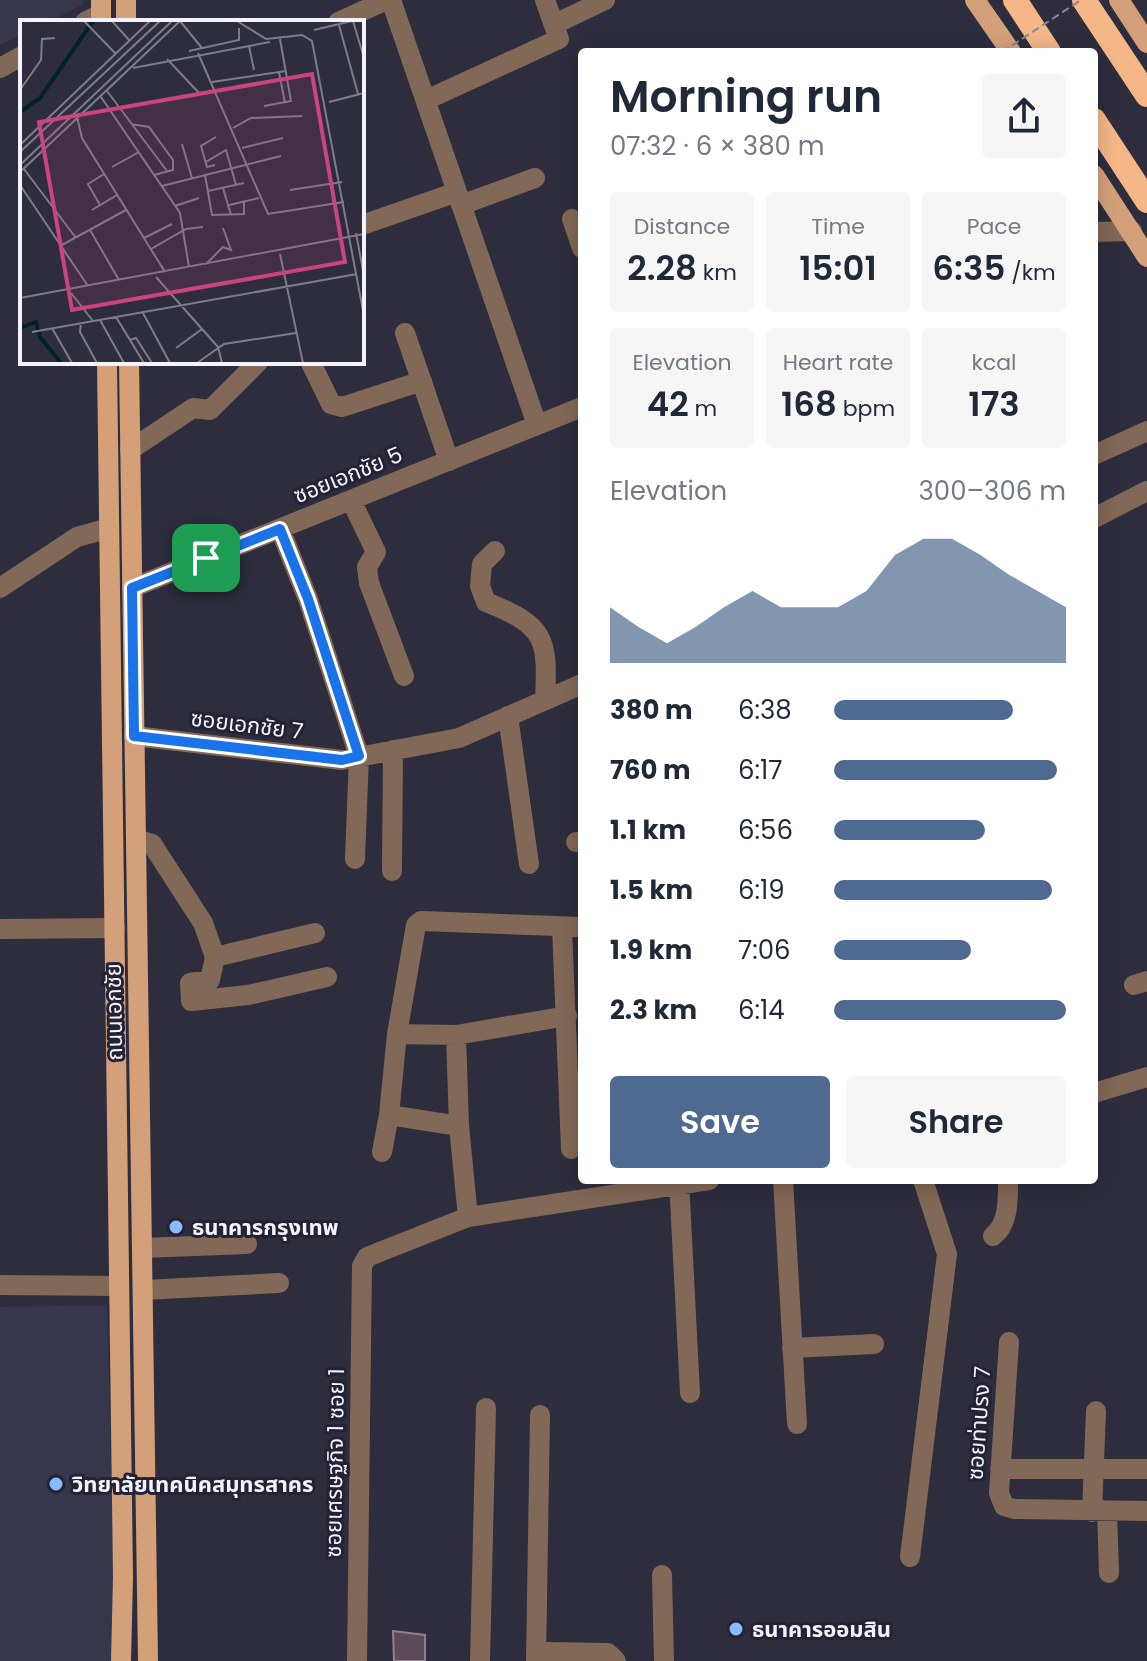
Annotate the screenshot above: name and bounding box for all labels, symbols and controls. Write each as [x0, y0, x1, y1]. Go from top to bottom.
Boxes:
inset map [20, 20, 364, 364]
text: Morning run [610, 66, 882, 127]
button: share [982, 74, 1066, 158]
text: 07:32 · 6 × 380 m [610, 128, 825, 164]
text: Distance [634, 211, 730, 242]
text: Time [811, 211, 865, 242]
text: Pace [967, 211, 1021, 242]
text: 2.28 [627, 244, 697, 292]
text: 15:01 [799, 244, 877, 292]
text: 6:35 [932, 244, 1005, 292]
text: km [697, 257, 737, 288]
text: /km [1005, 257, 1056, 288]
text: Elevation [632, 347, 732, 378]
text: Heart rate [783, 347, 893, 378]
text: kcal [972, 347, 1016, 378]
text: 42 [647, 380, 689, 428]
text: 168 [781, 380, 837, 428]
text: 173 [968, 380, 1020, 428]
text: m [689, 393, 717, 424]
text: bpm [837, 393, 895, 424]
street label: ซอยเอกชัย 5 [289, 439, 407, 511]
text: Elevation [610, 473, 727, 509]
text: 300–306 m [919, 473, 1066, 509]
pin [172, 524, 240, 592]
icon: arrive [184, 536, 228, 580]
text: 380 m [610, 692, 693, 728]
text: 6:38 [738, 692, 792, 728]
street label: ซอยเอกชัย 7 [189, 703, 305, 747]
text: 760 m [610, 752, 690, 788]
text: 6:17 [738, 752, 783, 788]
text: 1.1 km [610, 812, 686, 848]
text: 6:56 [738, 812, 793, 848]
text: 1.5 km [610, 872, 693, 908]
text: 6:19 [738, 872, 785, 908]
text: 1.9 km [610, 932, 692, 968]
text: 7:06 [738, 932, 791, 968]
street label: ถนนเอกชัย [98, 963, 130, 1061]
text: 2.3 km [610, 992, 697, 1028]
text: 6:14 [738, 992, 785, 1028]
button: Save [610, 1076, 830, 1168]
button: Share [846, 1076, 1066, 1168]
place label: ธนาคารกรุงเทพ [192, 1212, 339, 1243]
marker: ธนาคารกรุงเทพ [167, 1218, 185, 1236]
street label: ซอยท่าปรง 7 [960, 1365, 998, 1481]
street label: ซอยเศรษฐกิจ 1 ซอย 1 [318, 1368, 352, 1558]
place label: วิทยาลัยเทคนิคสมุทรสาคร [72, 1469, 313, 1500]
marker: วิทยาลัยเทคนิคสมุทรสาคร [47, 1475, 65, 1493]
place label: ธนาคารออมสิน [752, 1614, 891, 1645]
marker: ธนาคารออมสิน [727, 1620, 745, 1638]

